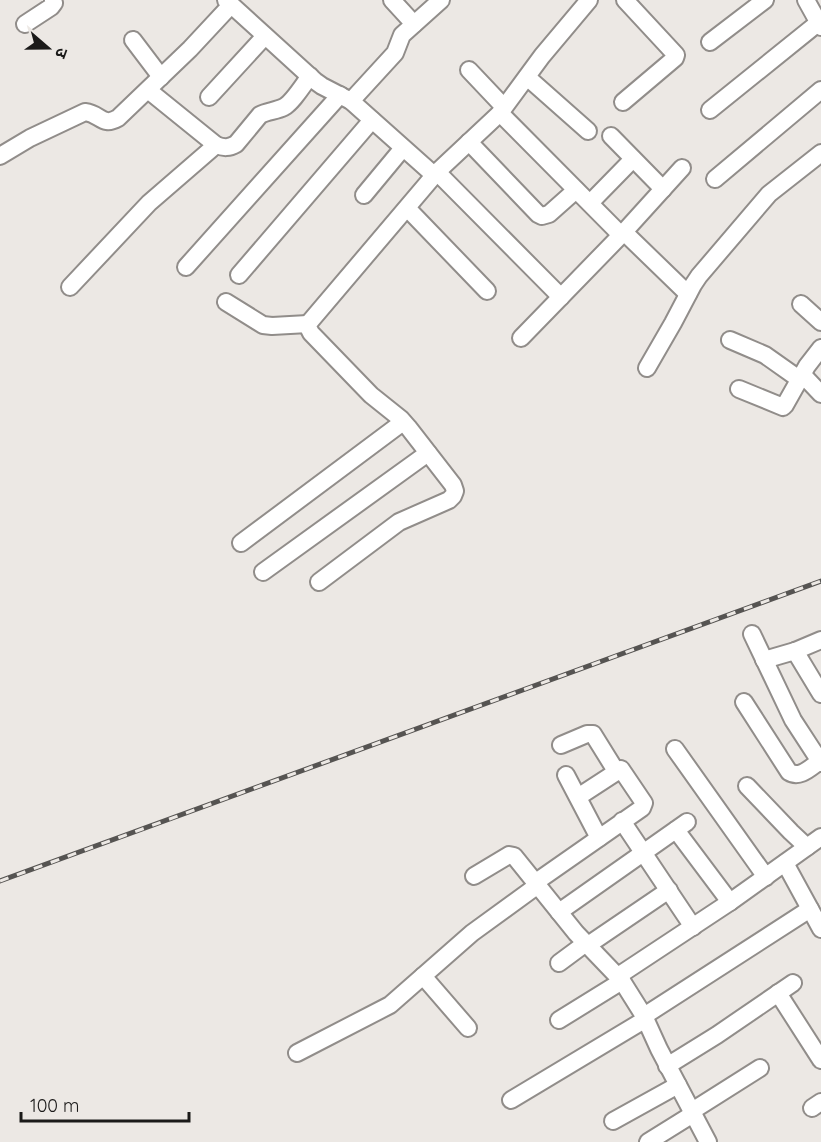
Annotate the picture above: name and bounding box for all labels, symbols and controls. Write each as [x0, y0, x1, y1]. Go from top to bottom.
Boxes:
north arrow [18, 18, 78, 78]
text: उ [51, 45, 73, 62]
scale bar [21, 1085, 189, 1123]
text: 100 m [30, 1094, 79, 1117]

